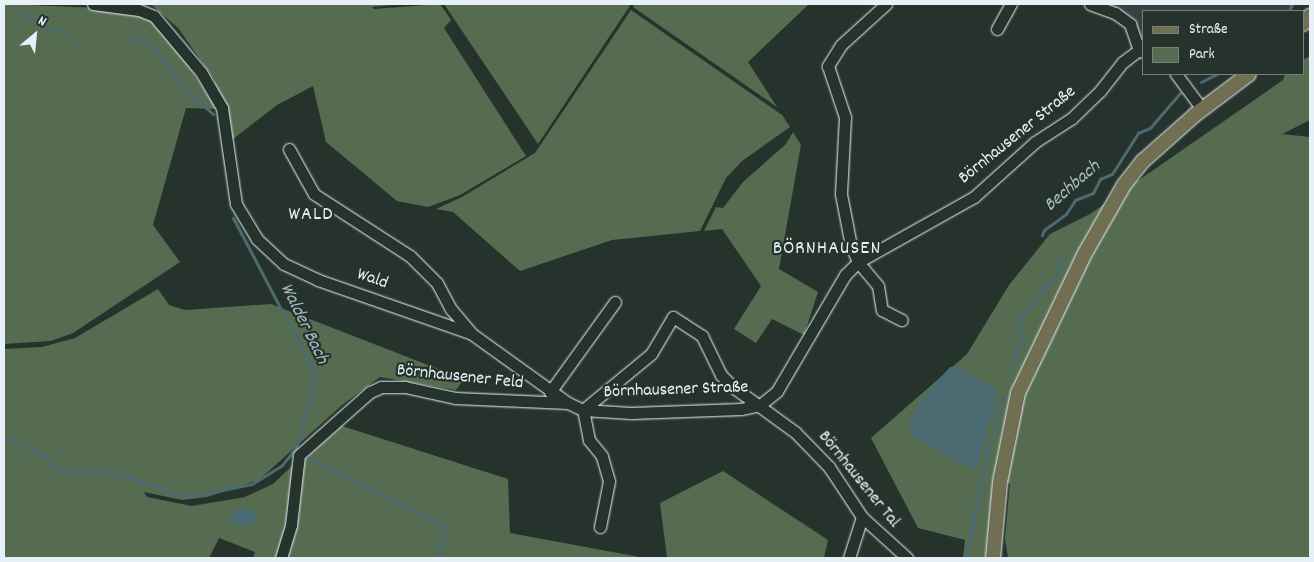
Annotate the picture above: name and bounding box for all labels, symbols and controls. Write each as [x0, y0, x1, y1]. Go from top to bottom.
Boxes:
north arrow [10, 10, 60, 60]
legend [1142, 10, 1304, 75]
text: N [34, 11, 50, 32]
text: Straße [1189, 19, 1227, 41]
text: Park [1189, 44, 1215, 66]
street label: Börnhausener Straße [955, 82, 1081, 190]
water label: Bechbach [1040, 156, 1106, 218]
district label: WALD [288, 203, 334, 227]
district label: BÖRNHAUSEN [771, 237, 883, 261]
street label: Wald [354, 265, 390, 295]
water label: Walder Bach [274, 280, 332, 368]
street label: Börnhausener Feld [396, 361, 524, 395]
street label: Börnhausener Straße [603, 378, 749, 404]
street label: Börnhausener Tal [812, 427, 904, 533]

